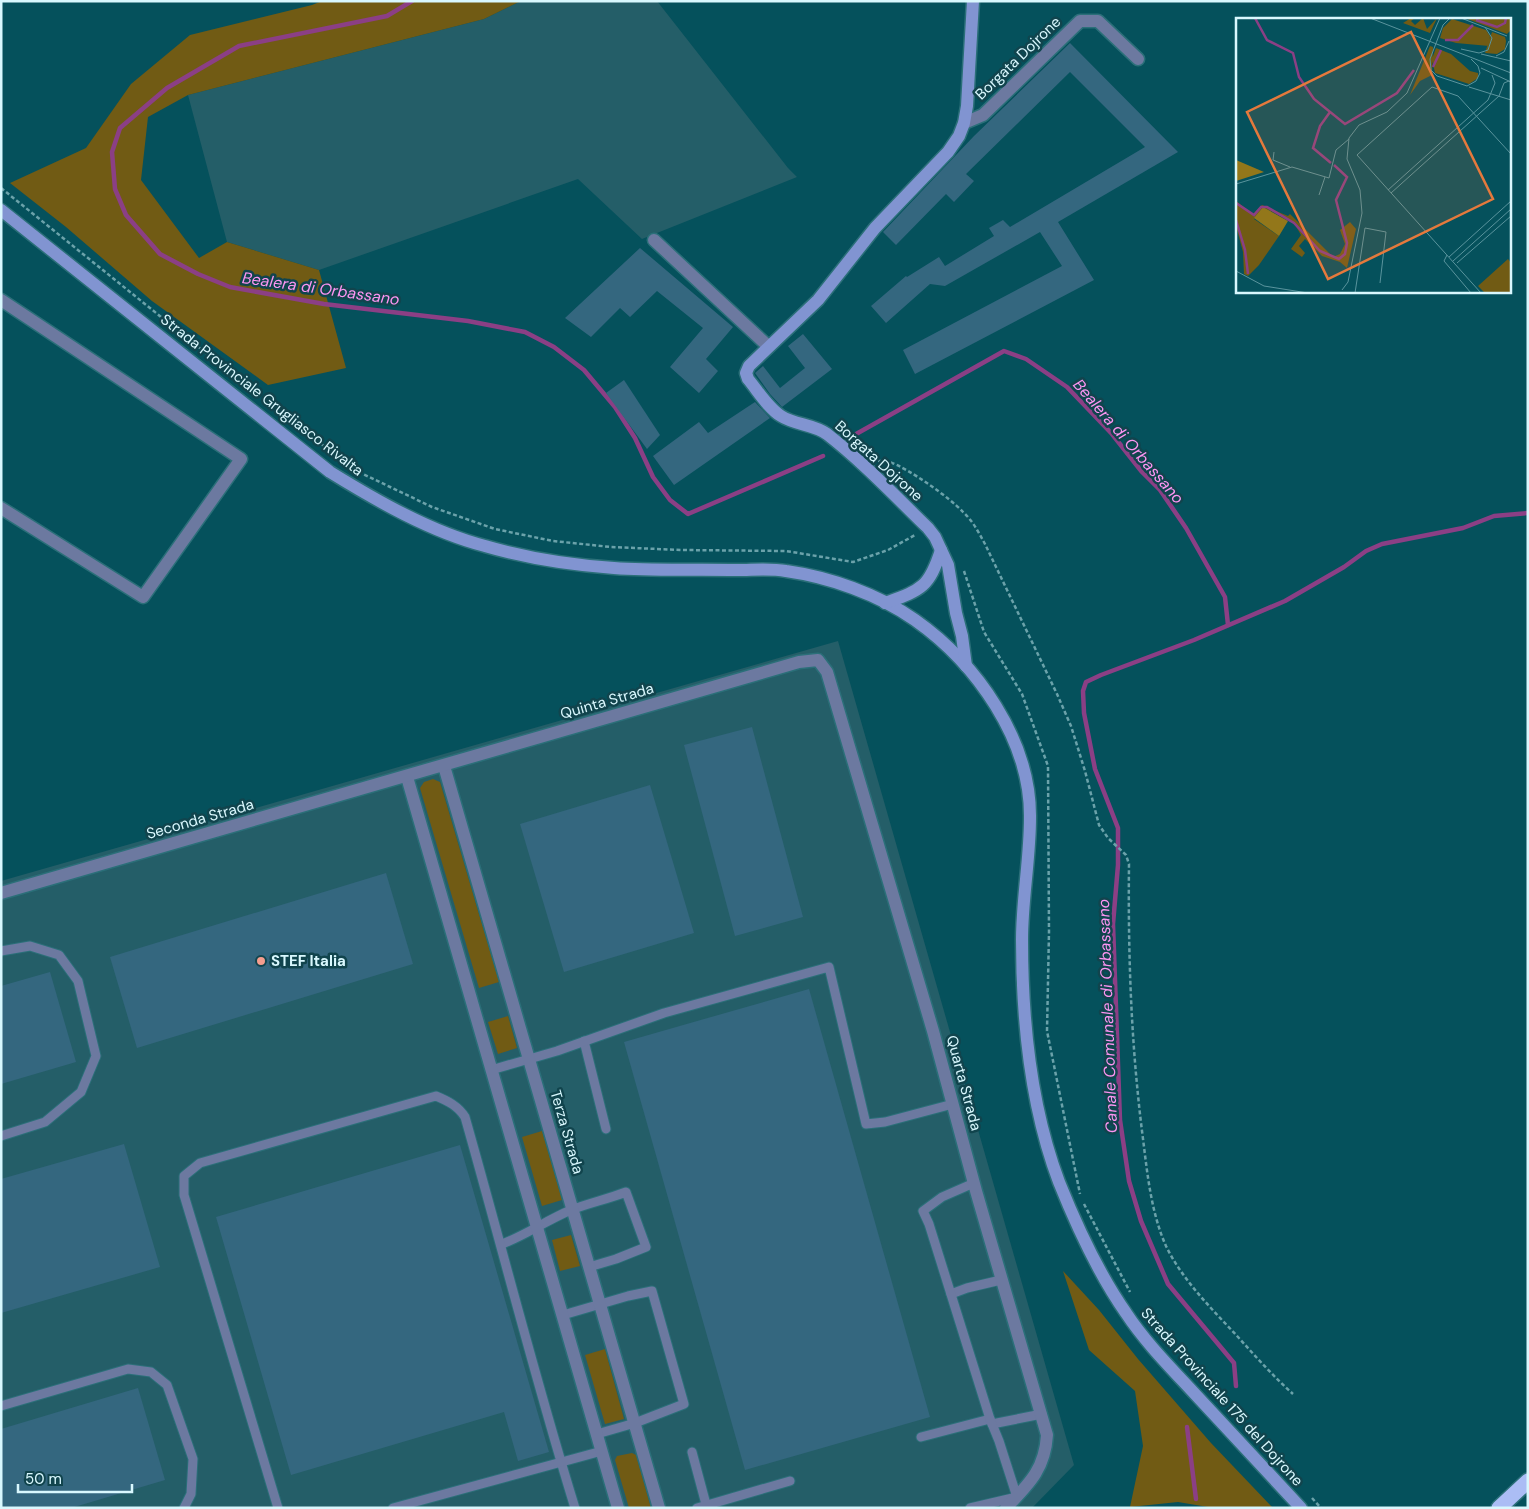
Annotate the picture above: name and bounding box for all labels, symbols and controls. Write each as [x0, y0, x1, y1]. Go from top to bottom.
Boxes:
street label: Borgata Dojrone [971, 12, 1065, 104]
inset map [1236, 18, 1512, 292]
water label: Bealera di Orbassano [241, 267, 401, 310]
street label: Strada Provinciale Grugliasco Rivalta [156, 309, 368, 481]
water label: Bealera di Orbassano [1069, 374, 1189, 508]
street label: Borgata Dojrone [831, 416, 927, 506]
street label: Quinta Strada [558, 678, 656, 724]
street label: Seconda Strada [144, 794, 256, 844]
water label: Canale Comunale di Orbassano [1093, 898, 1122, 1133]
place label: STEF Italia [271, 951, 346, 971]
marker: STEF Italia [255, 955, 267, 967]
street label: Quarta Strada [942, 1033, 986, 1133]
street label: Terza Strada [546, 1088, 588, 1176]
street label: Strada Provinciale 175 del Dojrone [1136, 1304, 1308, 1490]
scale bar [18, 1462, 131, 1494]
text: 50 m [25, 1469, 62, 1489]

